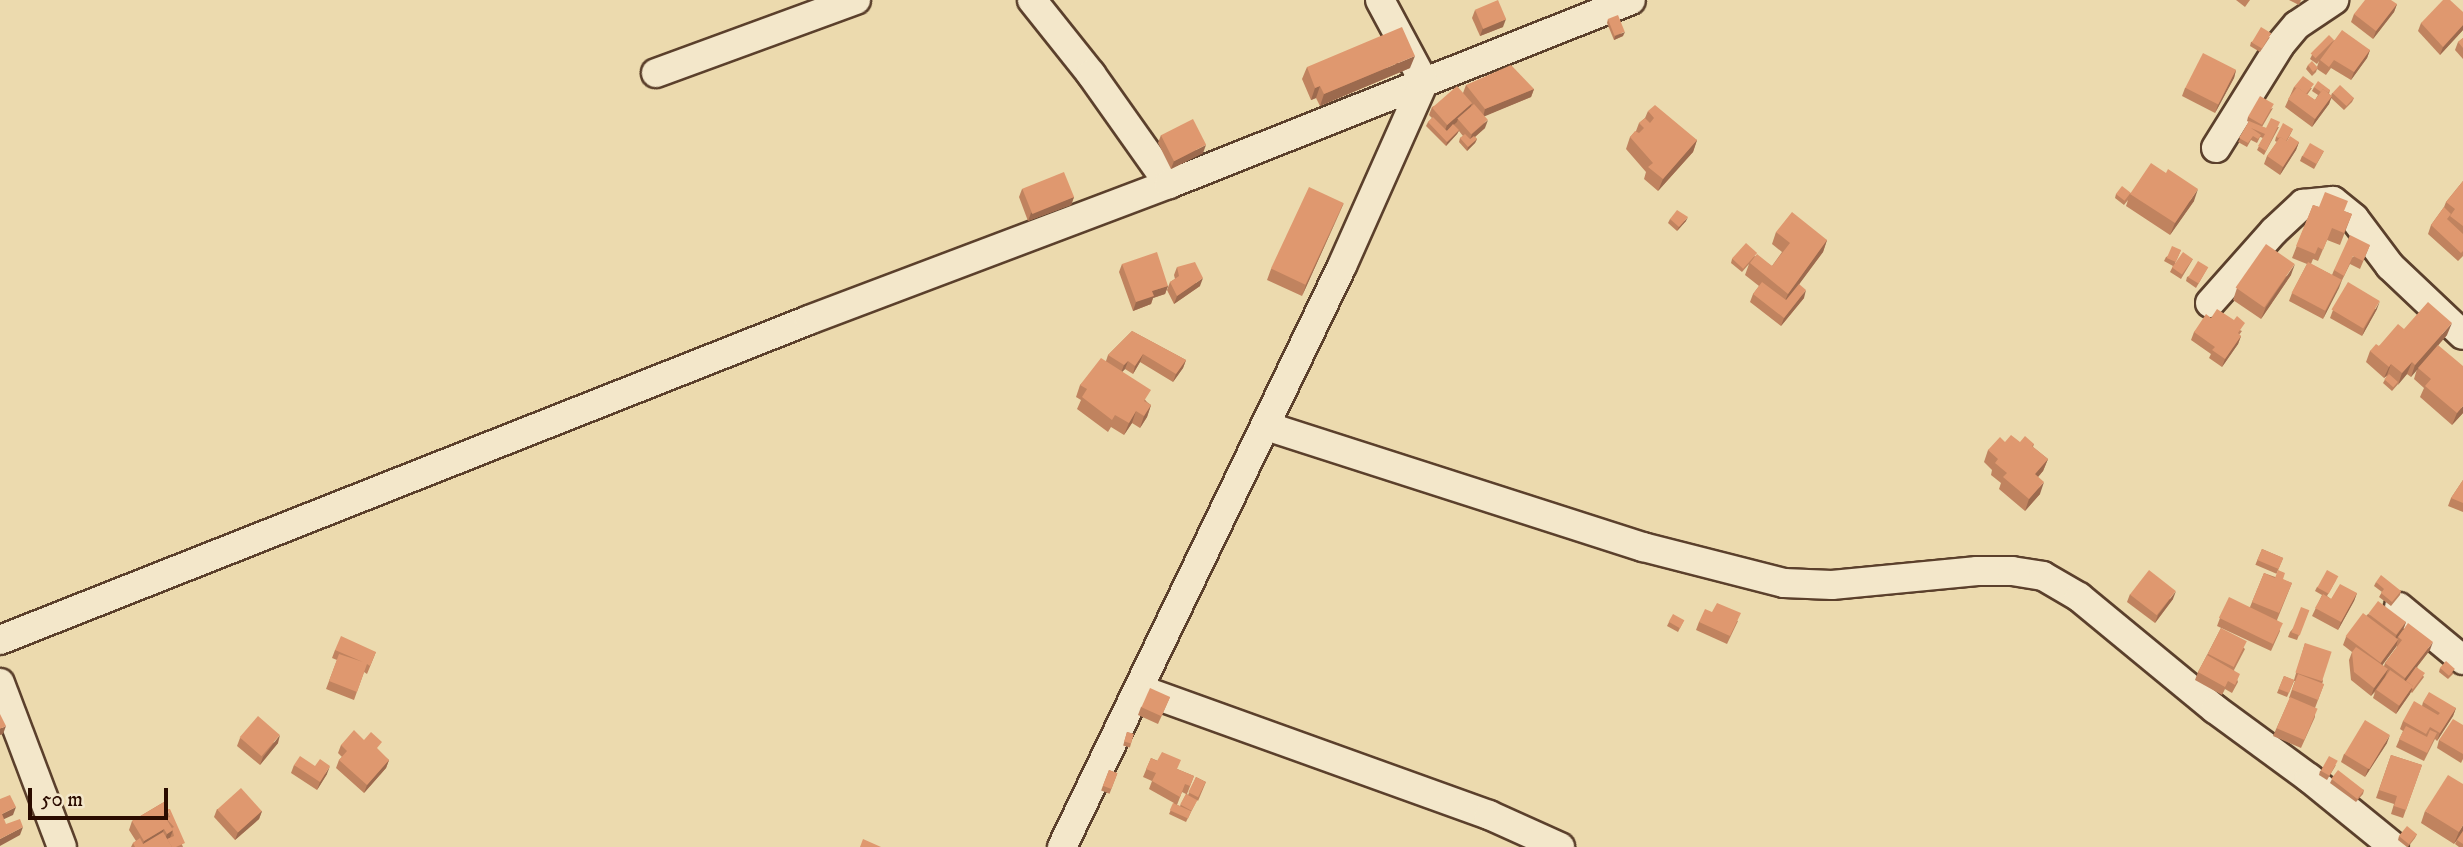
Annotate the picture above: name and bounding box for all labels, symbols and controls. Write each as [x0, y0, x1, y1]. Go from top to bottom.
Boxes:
scale bar [32, 774, 172, 818]
text: 50 m [41, 787, 83, 813]

